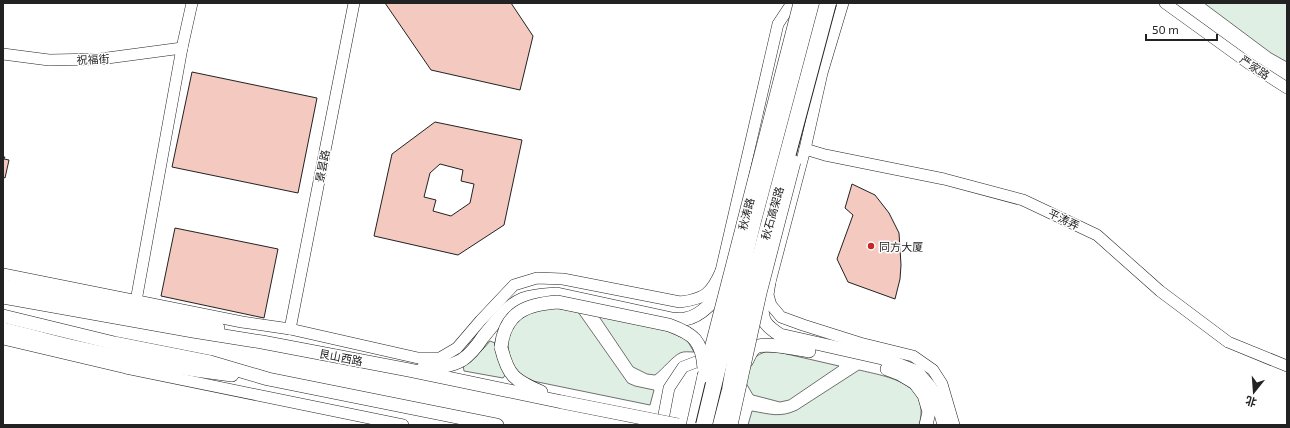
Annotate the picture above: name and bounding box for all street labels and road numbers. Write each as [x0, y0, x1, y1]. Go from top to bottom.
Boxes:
street label: 祝福街 [76, 52, 110, 66]
street label: 严家路 [1238, 52, 1272, 82]
street label: 景昙路 [312, 149, 332, 183]
street label: 秋石高架路 [758, 185, 786, 241]
street label: 秋涛路 [736, 196, 756, 232]
street label: 平涛弄 [1046, 206, 1082, 232]
street label: 艮山西路 [318, 346, 364, 368]

